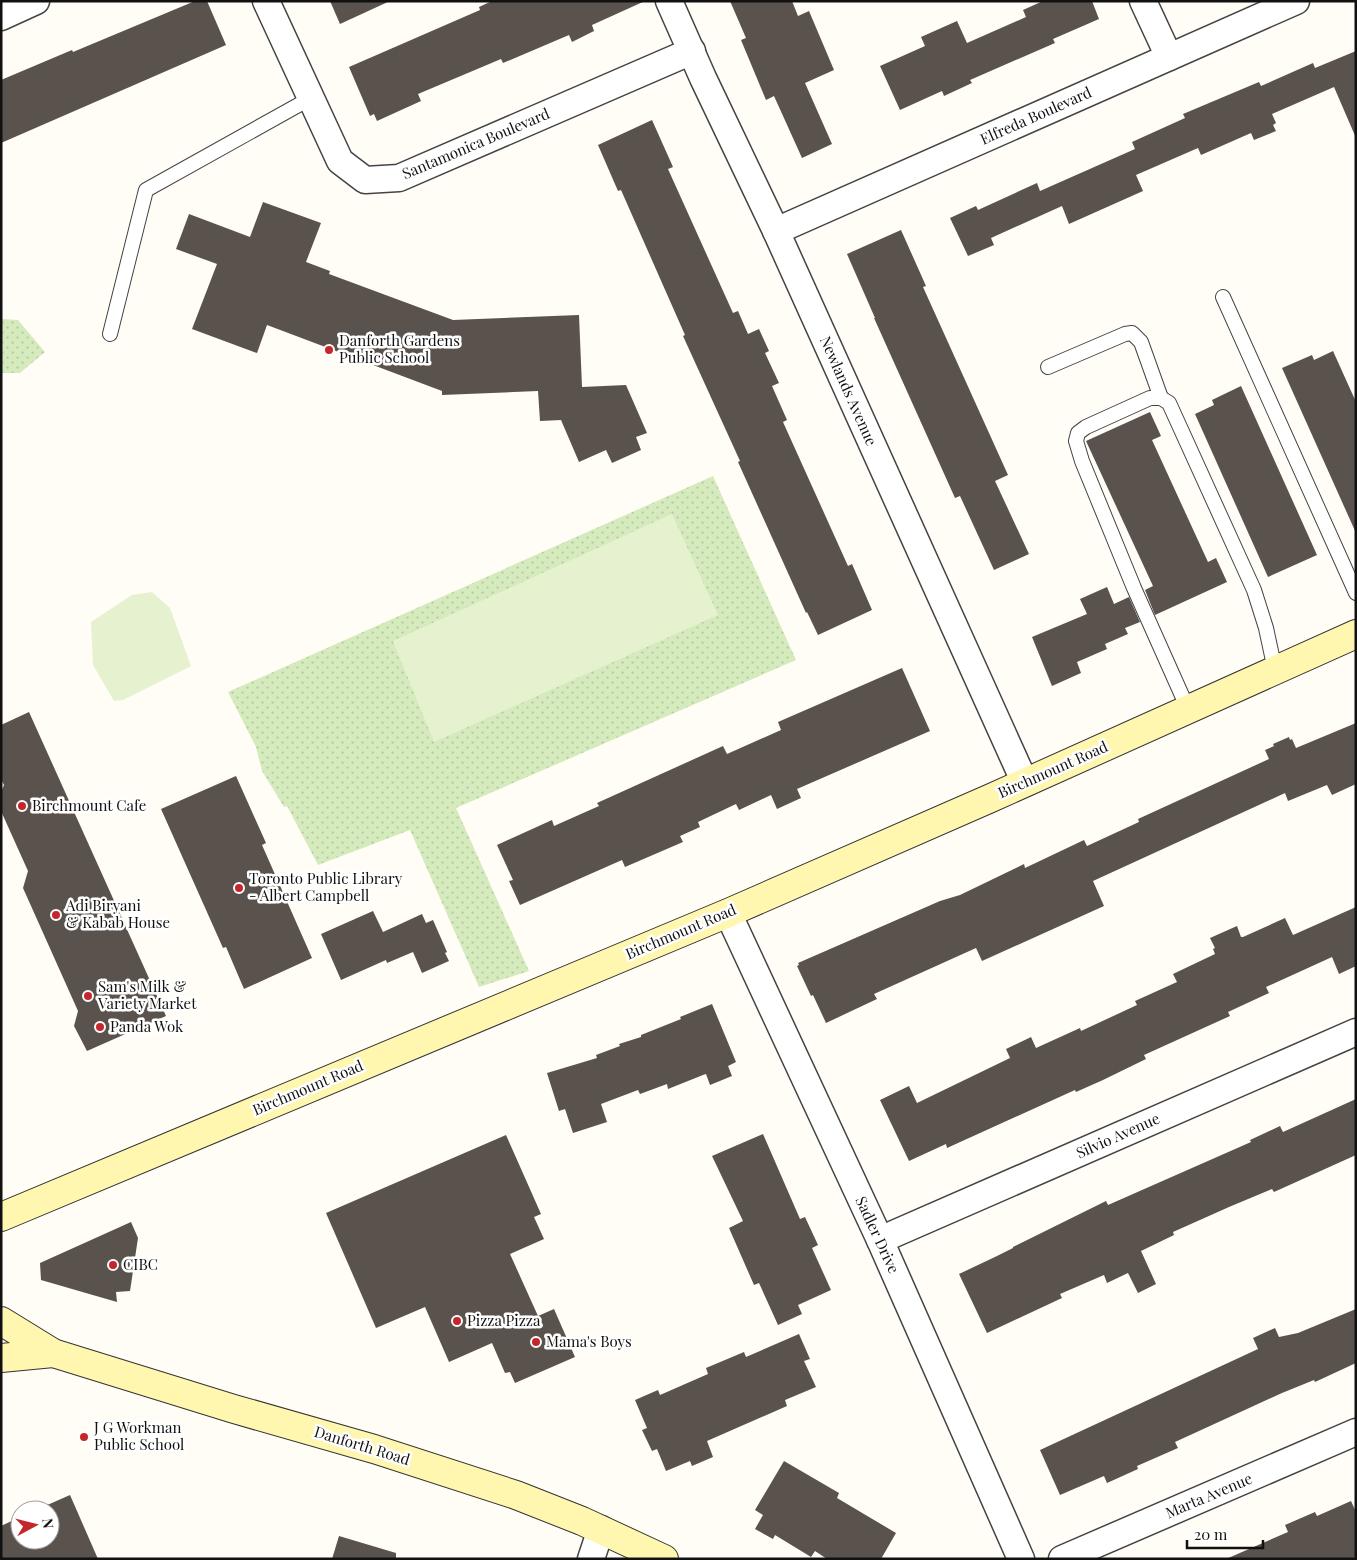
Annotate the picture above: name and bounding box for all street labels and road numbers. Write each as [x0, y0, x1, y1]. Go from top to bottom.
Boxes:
street label: Elfreda Boulevard [977, 81, 1095, 149]
street label: Santamonica Boulevard [399, 103, 553, 183]
street label: Newlands Avenue [816, 333, 882, 449]
street label: Birchmount Road [994, 736, 1111, 802]
street label: Birchmount Road [622, 899, 739, 963]
street label: Birchmount Road [249, 1055, 366, 1119]
street label: Silvio Avenue [1073, 1108, 1163, 1162]
street label: Sadler Drive [851, 1193, 904, 1276]
street label: Danforth Road [312, 1421, 413, 1469]
street label: Marta Avenue [1162, 1468, 1255, 1522]

